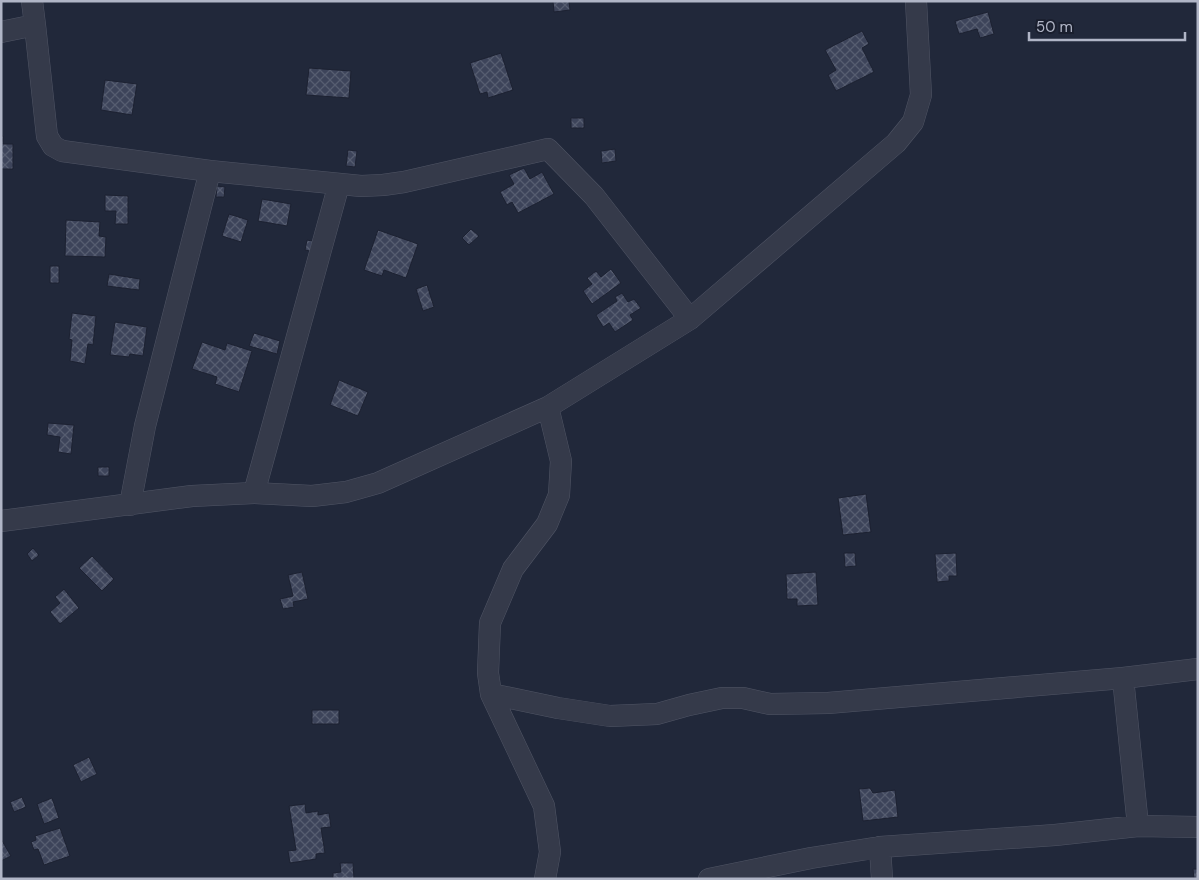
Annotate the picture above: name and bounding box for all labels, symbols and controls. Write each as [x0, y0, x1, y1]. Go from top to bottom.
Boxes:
scale bar [1029, 10, 1185, 42]
text: 50 m [1036, 17, 1073, 37]

